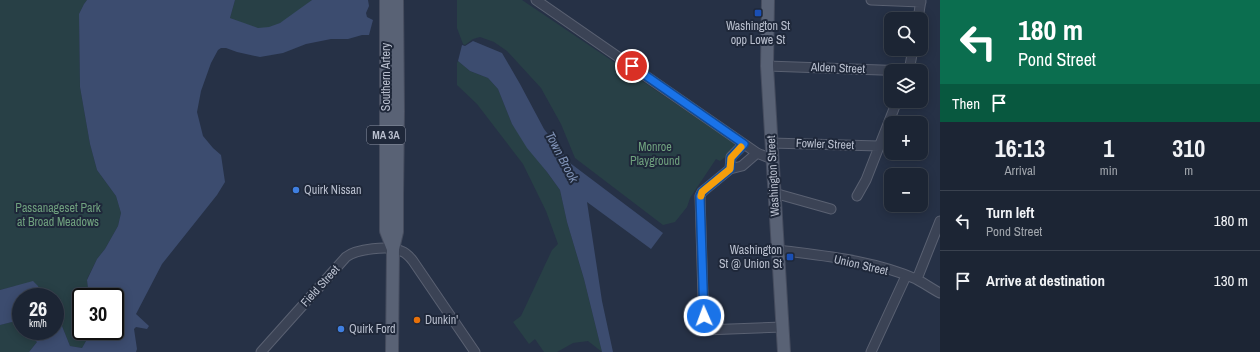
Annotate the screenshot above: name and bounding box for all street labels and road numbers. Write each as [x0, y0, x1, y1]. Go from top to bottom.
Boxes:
street label: Southern Artery [378, 43, 394, 111]
street label: Alden Street [810, 59, 866, 77]
road number: MA 3A [367, 126, 405, 144]
street label: Washington Street [763, 135, 783, 217]
street label: Fowler Street [796, 135, 855, 153]
street label: Union Street [832, 251, 890, 279]
street label: Field Street [297, 262, 343, 310]

